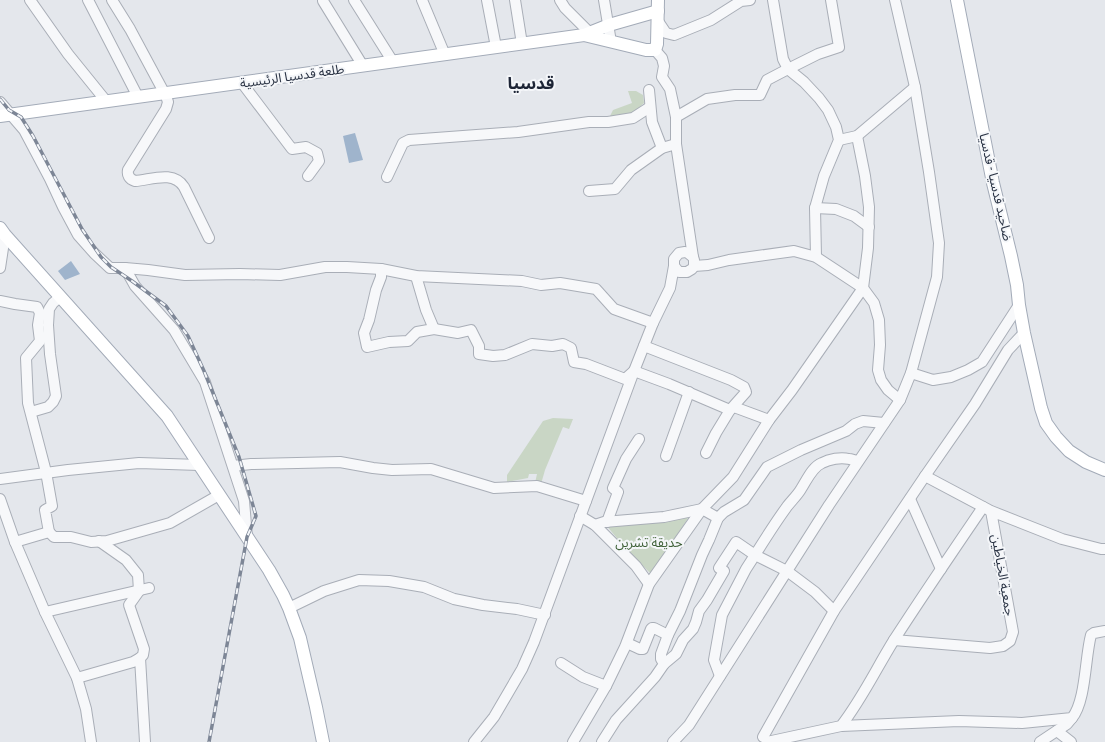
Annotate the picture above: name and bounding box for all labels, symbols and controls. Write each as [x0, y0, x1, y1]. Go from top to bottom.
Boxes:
street label: طلعة قدسيا الرئيسية [239, 61, 345, 91]
district label: قدسيا [508, 73, 554, 93]
street label: ضاحيد قدسيا - قدسيا [976, 132, 1016, 243]
street label: جمعية الخياطين [987, 533, 1018, 617]
park label: حديقة تشرين [615, 535, 683, 551]

